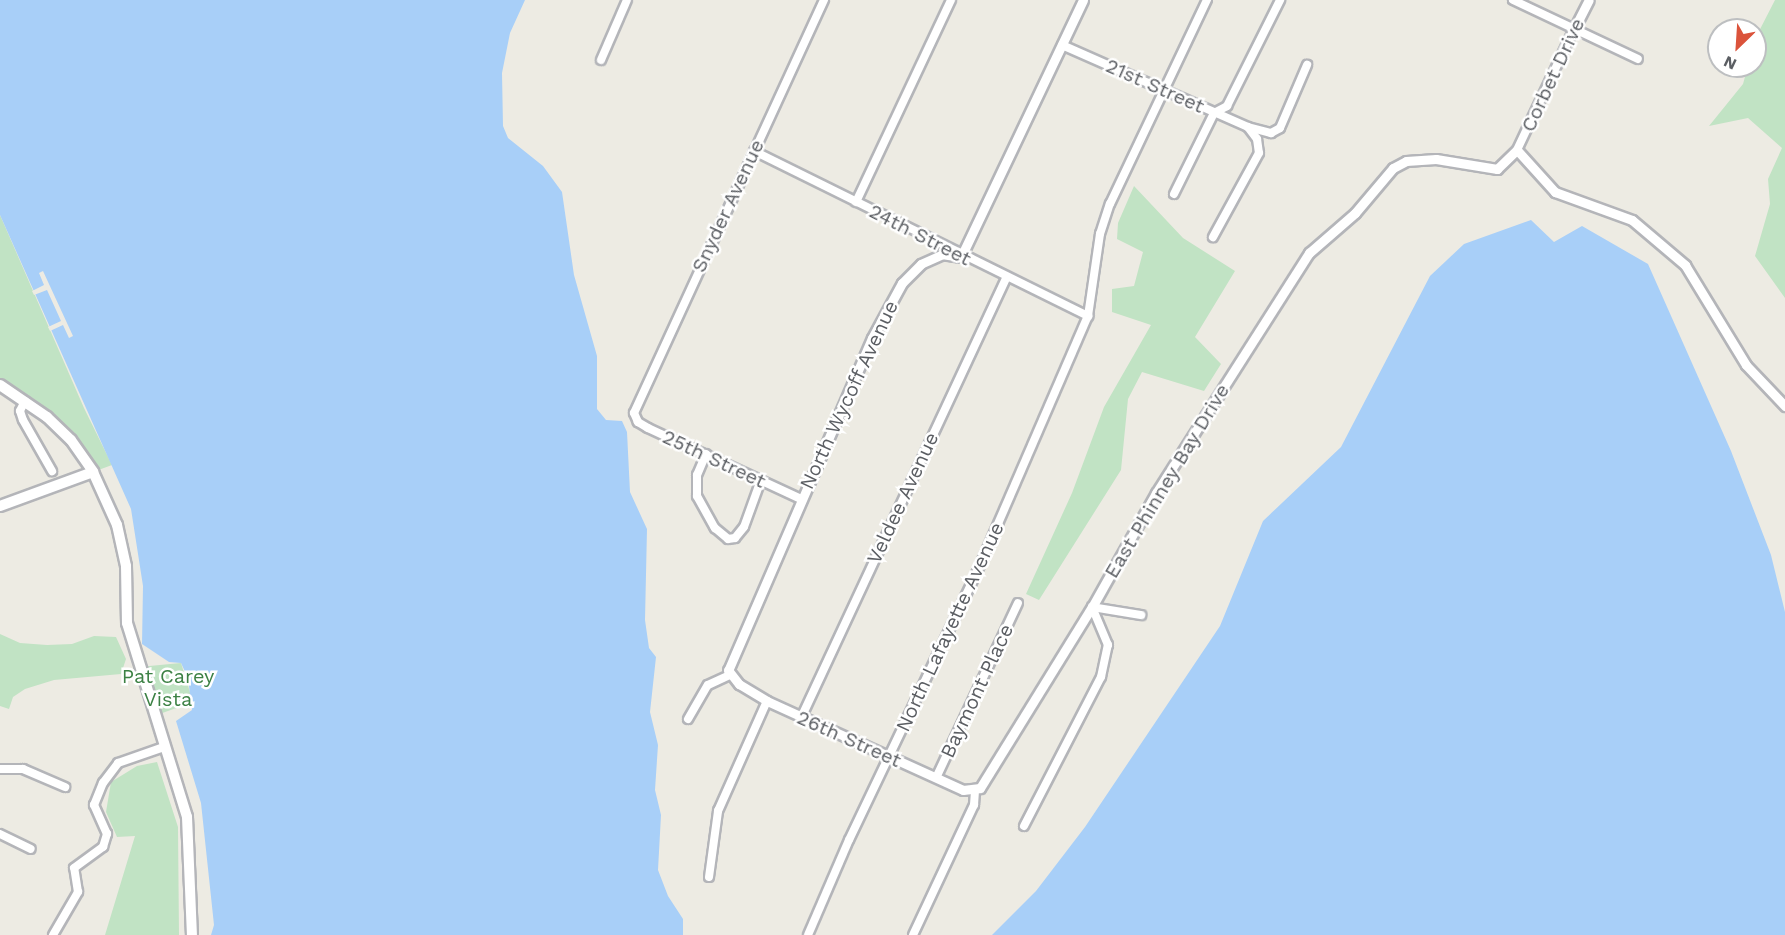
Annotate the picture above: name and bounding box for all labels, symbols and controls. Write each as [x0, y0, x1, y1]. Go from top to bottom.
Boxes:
street label: Corbet Drive [1516, 14, 1590, 136]
north arrow [1707, 18, 1767, 78]
text: N [1721, 52, 1739, 74]
street label: 21st Street [1102, 54, 1208, 118]
street label: Snyder Avenue [686, 135, 770, 277]
street label: 24th Street [865, 199, 975, 271]
street label: North Wycoff Avenue [794, 296, 904, 494]
street label: East Phinney Bay Drive [1099, 379, 1235, 583]
street label: 25th Street [659, 425, 769, 493]
street label: Veldee Avenue [862, 428, 944, 568]
street label: North Lafayette Avenue [891, 518, 1009, 736]
street label: Baymont Place [935, 620, 1019, 762]
park label: Pat Carey Vista [122, 664, 214, 711]
street label: 26th Street [793, 705, 905, 773]

